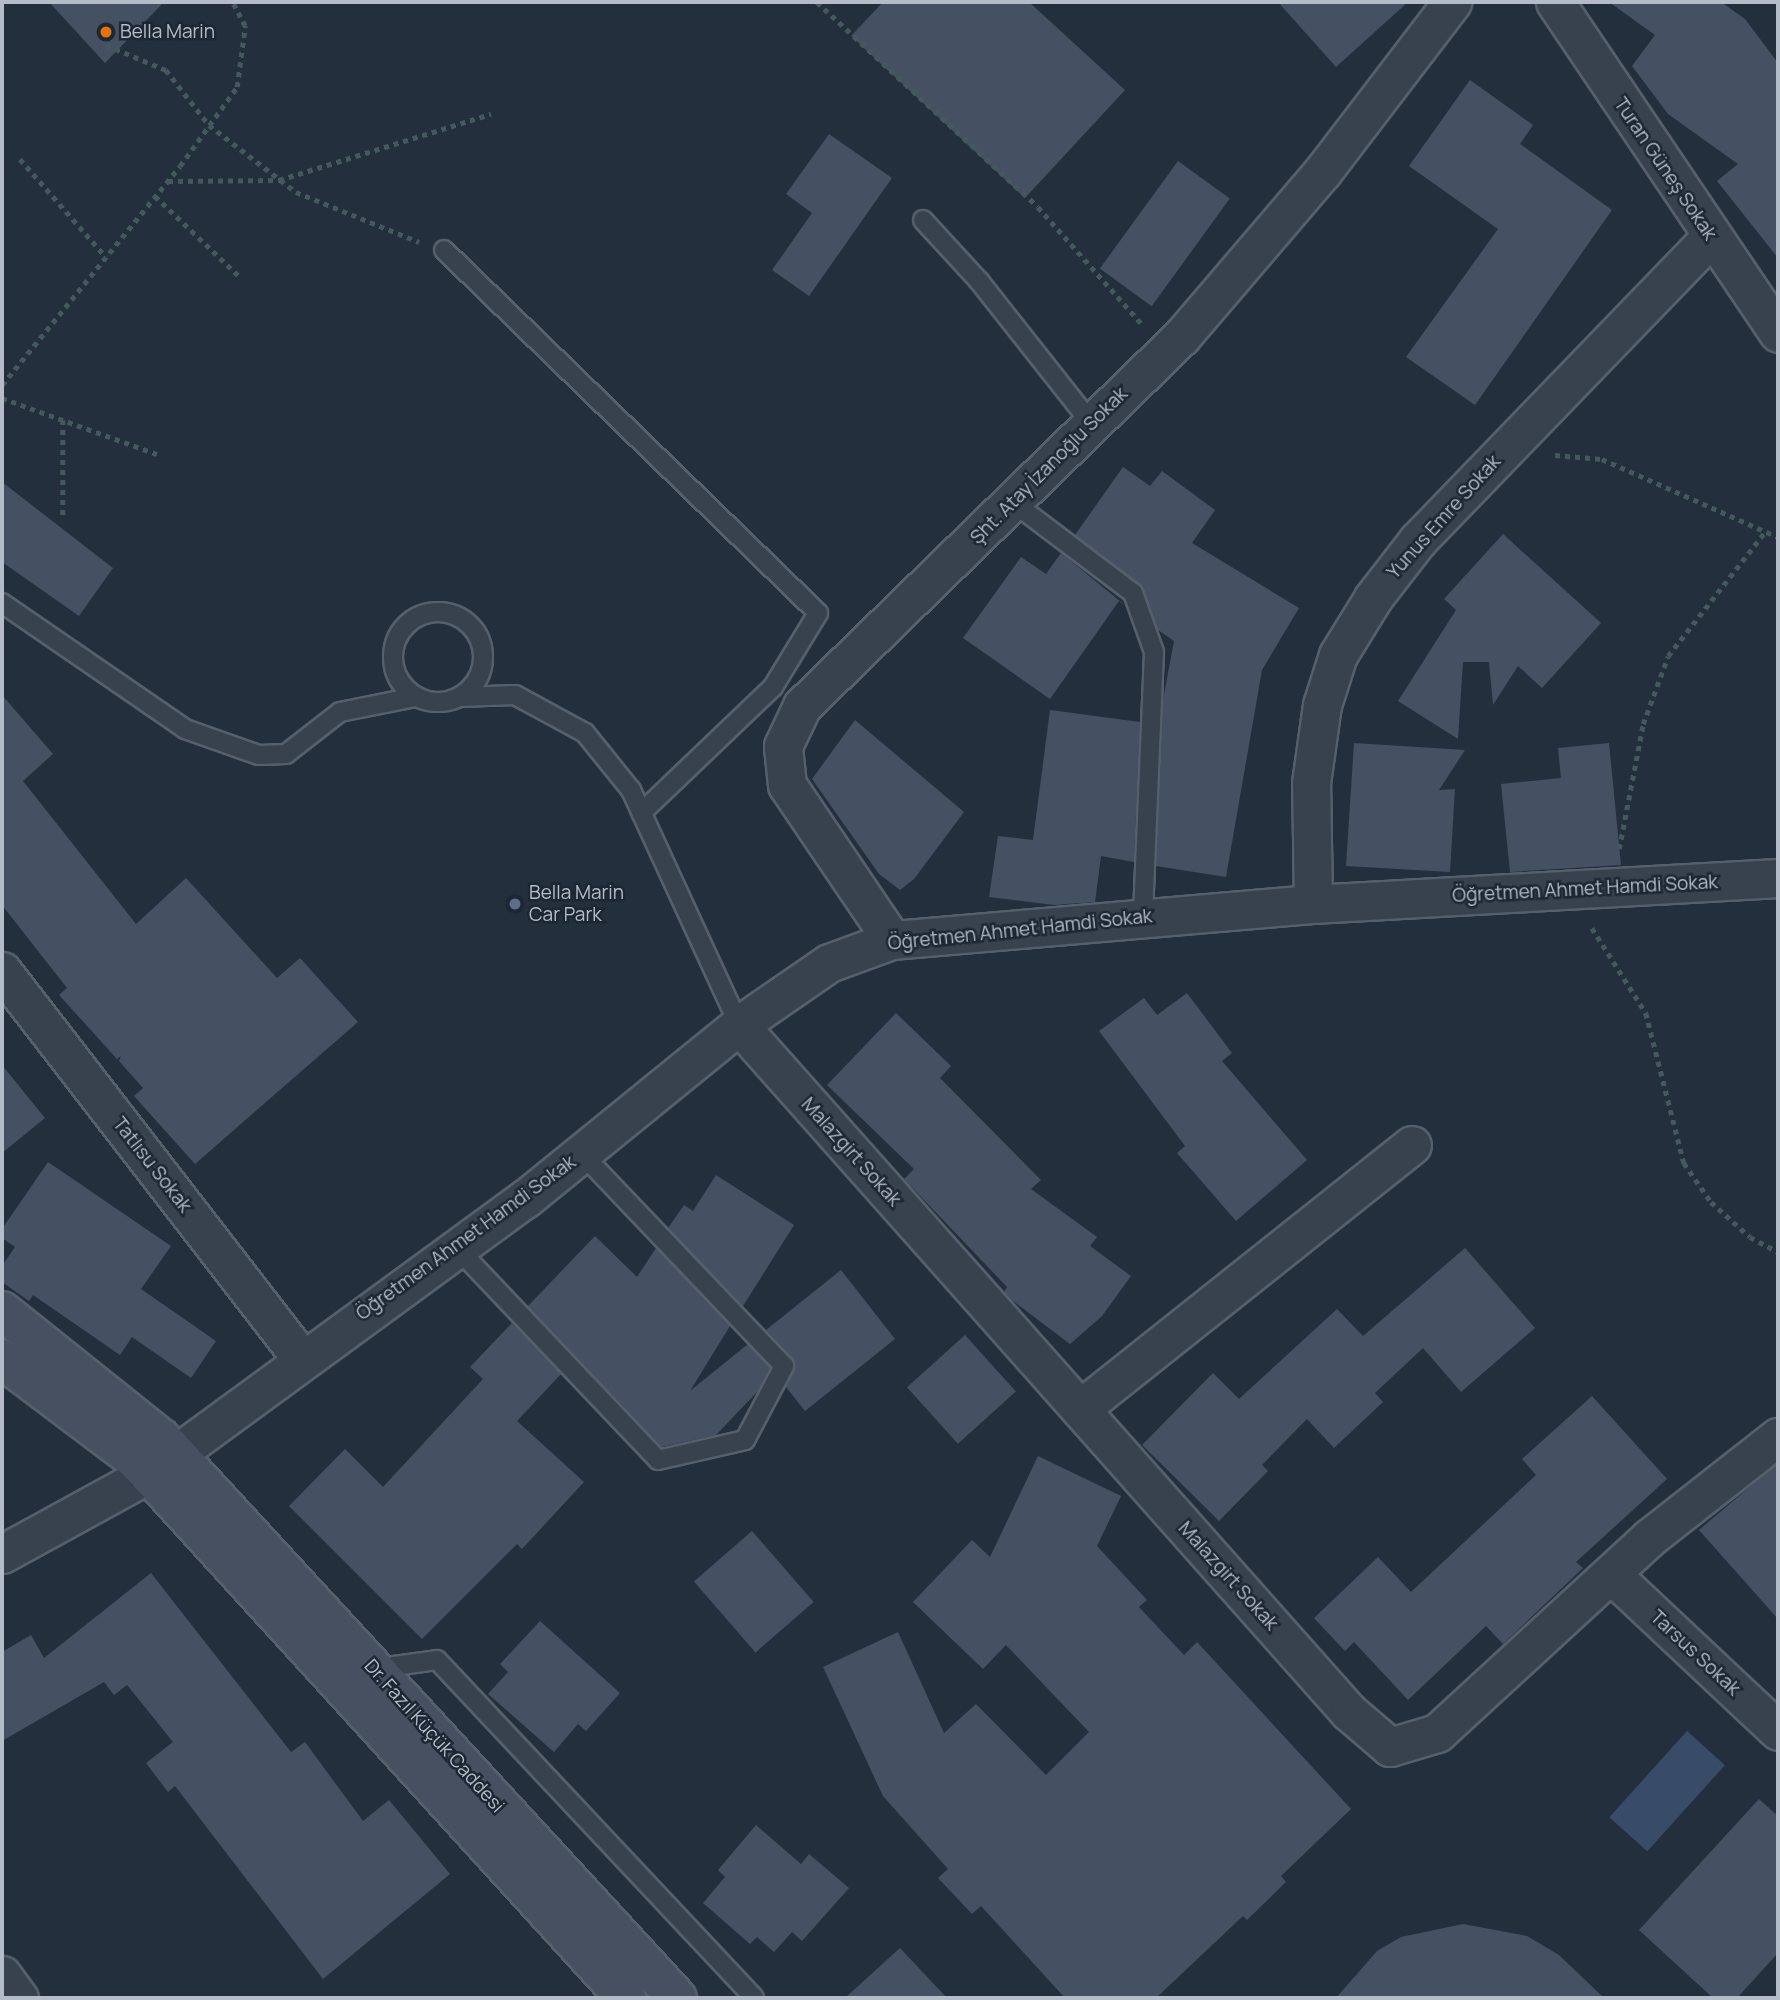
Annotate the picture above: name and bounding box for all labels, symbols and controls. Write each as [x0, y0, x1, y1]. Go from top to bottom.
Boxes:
place label: Bella Marin [120, 21, 215, 43]
marker: Bella Marin [98, 24, 114, 40]
street label: Turan Güneş Sokak [1609, 93, 1721, 245]
street label: Şht. Atay İzanoğlu Sokak [966, 383, 1132, 549]
street label: Yunus Emre Sokak [1383, 451, 1505, 583]
street label: Öğretmen Ahmet Hamdi Sokak [1452, 871, 1718, 907]
place label: Bella Marin Car Park [529, 882, 624, 926]
marker: Bella Marin Car Park [507, 896, 523, 912]
street label: Öğretmen Ahmet Hamdi Sokak [887, 905, 1153, 955]
street label: Malazgirt Sokak [796, 1093, 906, 1211]
street label: Tatlısu Sokak [108, 1113, 196, 1217]
street label: Öğretmen Ahmet Hamdi Sokak [352, 1151, 580, 1325]
street label: Malazgirt Sokak [1173, 1517, 1283, 1635]
street label: Tarsus Sokak [1645, 1606, 1745, 1700]
street label: Dr. Fazıl Küçük Caddesi [359, 1655, 509, 1817]

